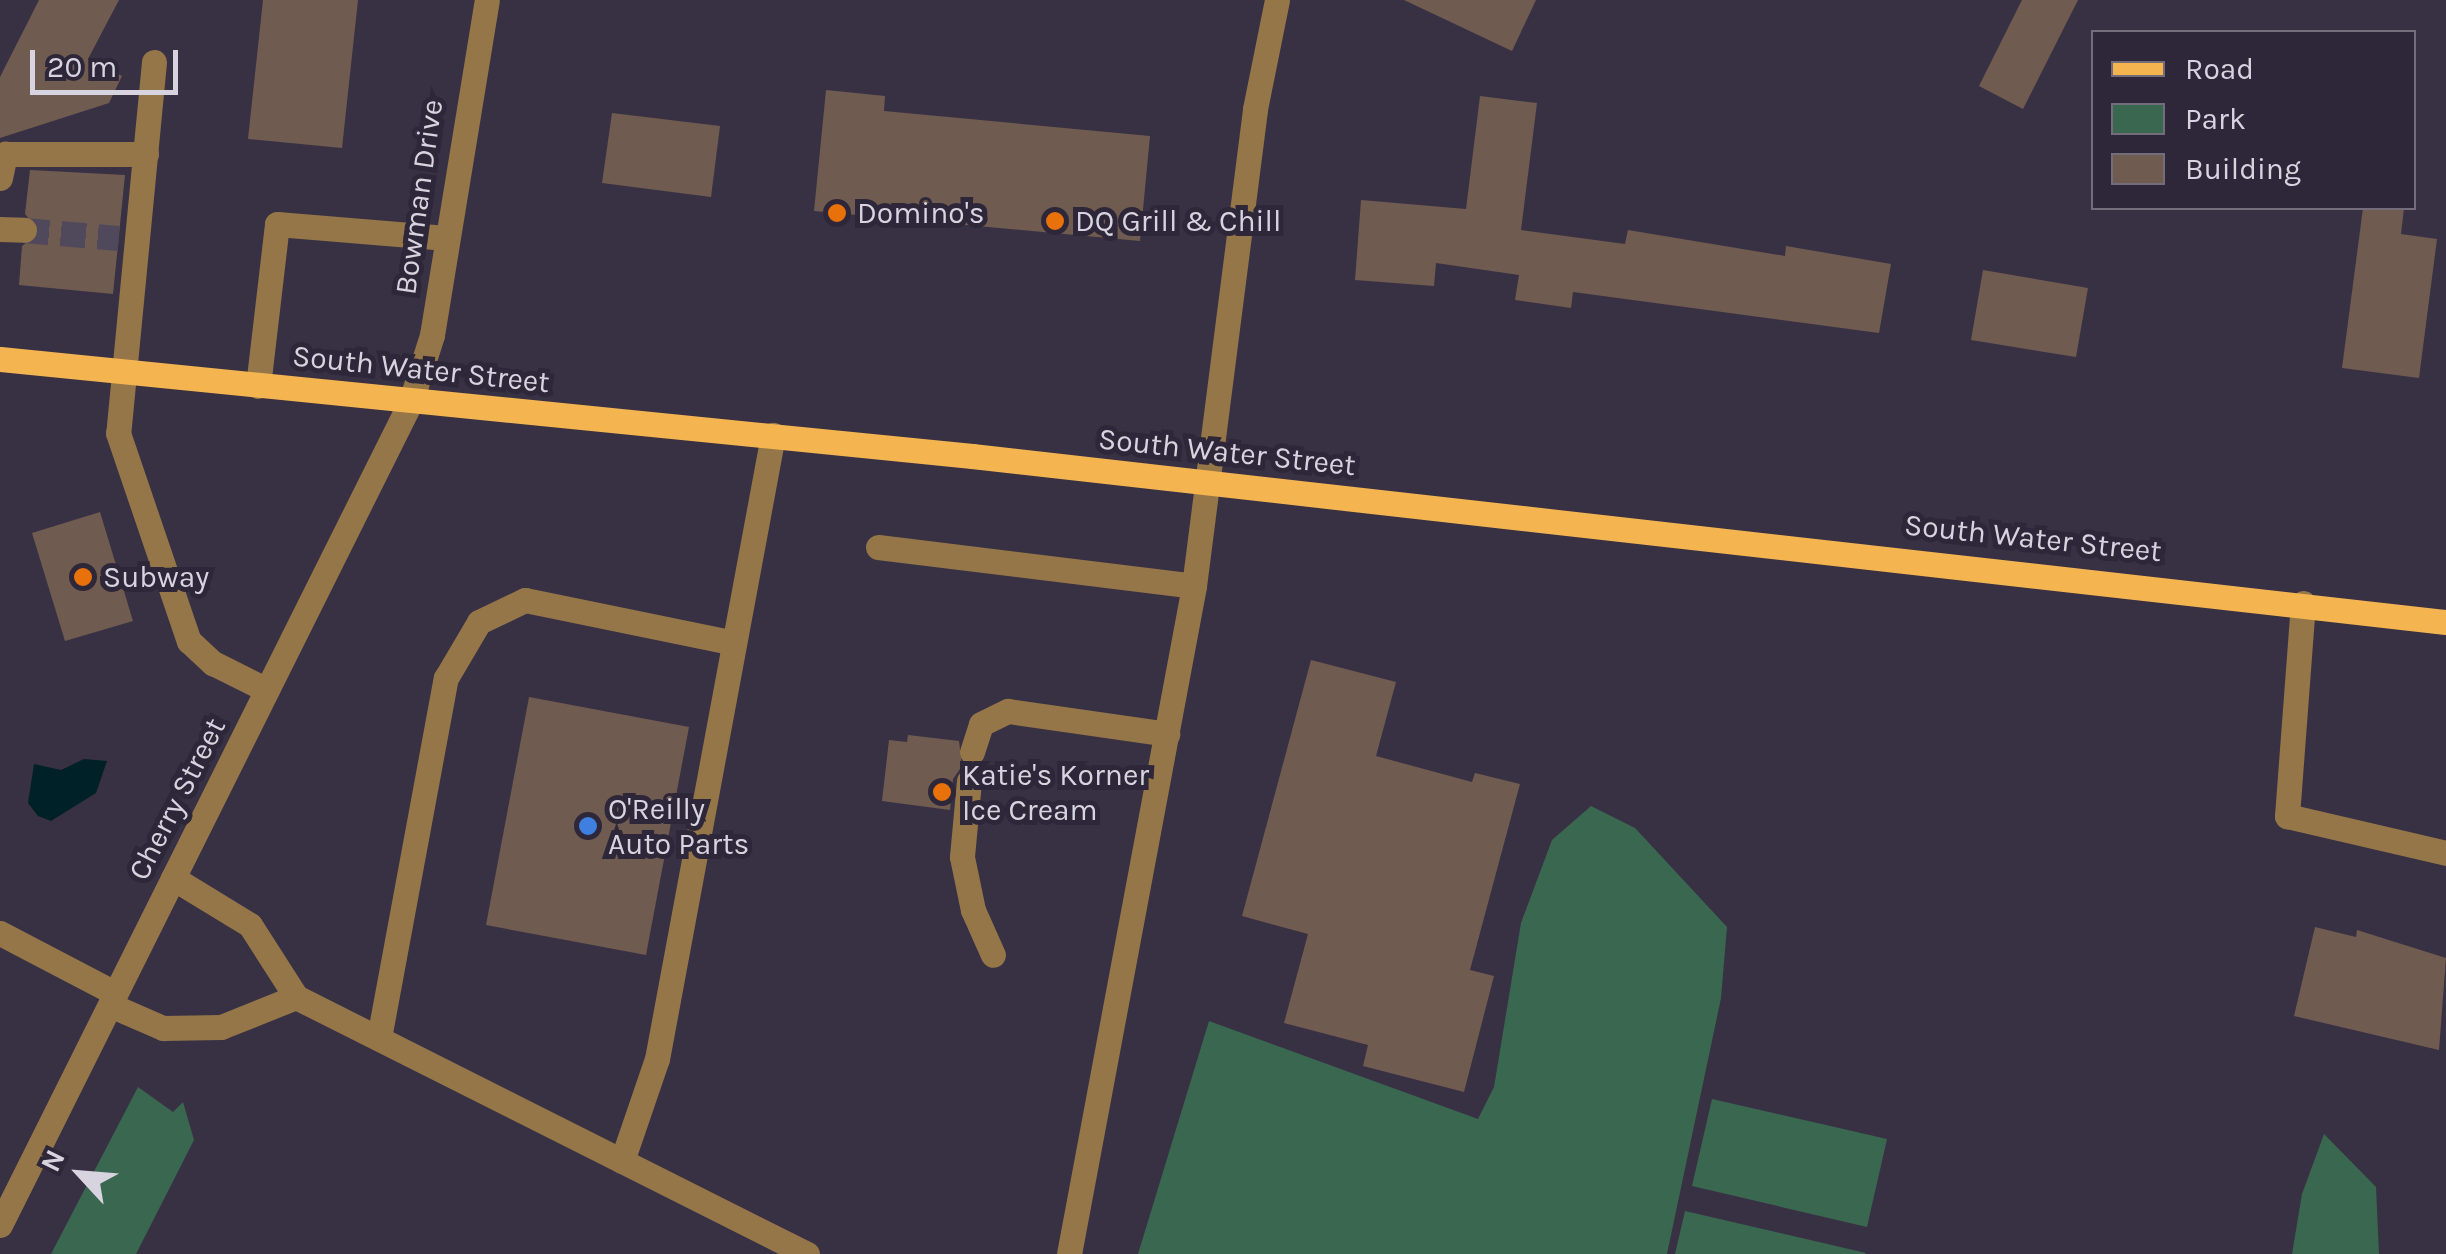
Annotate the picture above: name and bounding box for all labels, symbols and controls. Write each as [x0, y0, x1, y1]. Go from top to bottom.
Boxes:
scale bar [35, 30, 182, 92]
legend [2091, 30, 2416, 210]
text: 20 m [47, 49, 117, 85]
text: Road [2185, 51, 2254, 87]
street label: Bowman Drive [387, 97, 451, 297]
text: Park [2185, 101, 2246, 137]
text: Building [2185, 151, 2301, 187]
place label: Domino's [857, 195, 985, 231]
marker: Domino's [826, 202, 848, 224]
place label: DQ Grill & Chill [1075, 203, 1281, 239]
marker: DQ Grill & Chill [1044, 210, 1066, 232]
street label: South Water Street [291, 338, 551, 400]
street label: South Water Street [1097, 421, 1357, 483]
street label: South Water Street [1903, 507, 2163, 569]
place label: Subway [103, 559, 209, 595]
marker: Subway [72, 566, 94, 588]
street label: Cherry Street [121, 712, 233, 886]
place label: Katie's Korner Ice Cream [962, 757, 1149, 828]
marker: Katie's Korner Ice Cream [931, 781, 953, 803]
place label: O'Reilly Auto Parts [608, 791, 749, 862]
marker: O'Reilly Auto Parts [577, 815, 599, 837]
north arrow [30, 1124, 130, 1224]
text: N [33, 1144, 72, 1177]

